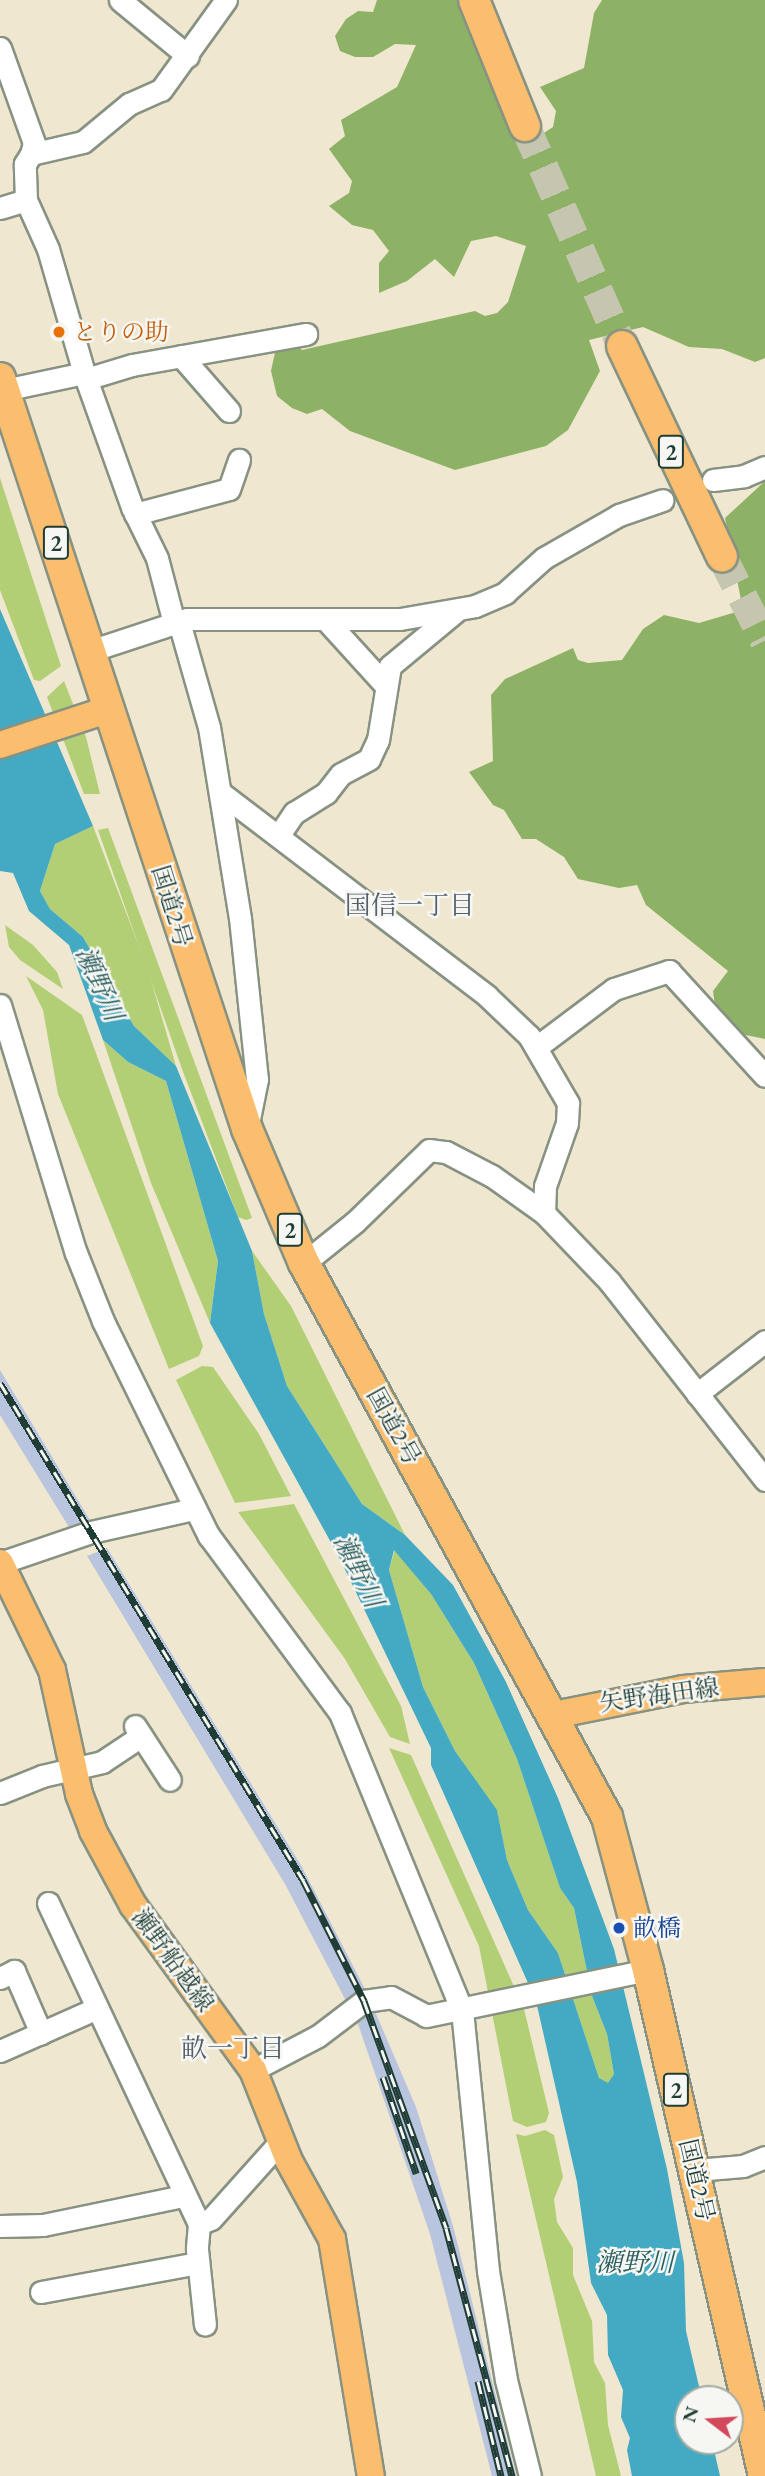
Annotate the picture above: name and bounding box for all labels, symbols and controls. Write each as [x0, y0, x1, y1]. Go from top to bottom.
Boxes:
place label: とりの助 [73, 318, 169, 346]
marker: とりの助 [51, 324, 67, 340]
road number: 2 [657, 432, 685, 472]
road number: 2 [42, 524, 70, 562]
street label: 国道2号 [146, 862, 198, 950]
district label: 国信一丁目 [345, 890, 475, 922]
water label: 瀬野川 [69, 942, 129, 1026]
road number: 2 [276, 1210, 304, 1250]
street label: 国道2号 [361, 1382, 427, 1470]
water label: 瀬野川 [327, 1529, 389, 1613]
street label: 矢野海田線 [598, 1672, 720, 1718]
street label: 瀬野船越線 [126, 1903, 220, 2017]
place label: 畝橋 [633, 1914, 681, 1942]
marker: 畝橋 [611, 1920, 627, 1936]
district label: 畝一丁目 [181, 2033, 285, 2065]
road number: 2 [662, 2070, 690, 2110]
street label: 国道2号 [674, 2136, 720, 2224]
water label: 瀬野川 [596, 2247, 674, 2279]
north arrow [674, 2385, 744, 2455]
text: N [676, 2403, 705, 2425]

